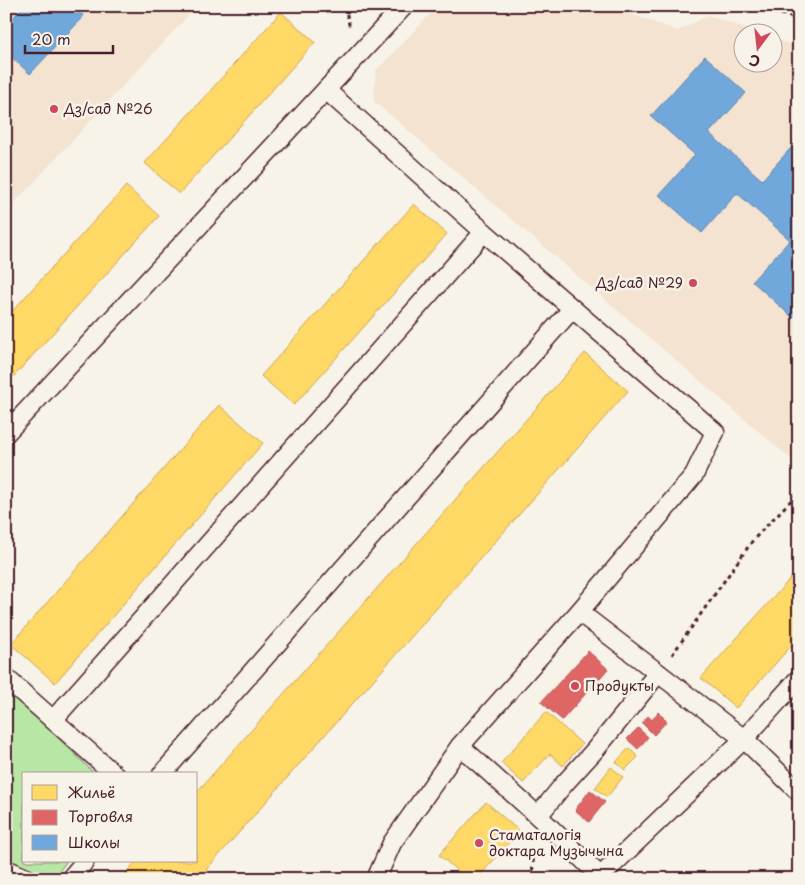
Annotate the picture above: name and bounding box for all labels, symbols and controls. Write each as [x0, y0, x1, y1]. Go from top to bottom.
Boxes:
scale bar [25, 22, 112, 54]
north arrow [732, 22, 782, 72]
text: 20 m [32, 27, 71, 50]
text: С [747, 50, 762, 73]
place label: Дз/сад №26 [63, 98, 152, 119]
marker: Дз/сад №26 [48, 103, 60, 115]
place label: Дз/сад №29 [595, 272, 683, 293]
marker: Дз/сад №29 [687, 277, 699, 289]
place label: Продукты [585, 675, 654, 696]
marker: Продукты [569, 680, 581, 692]
legend [22, 772, 198, 862]
text: Жильё [67, 780, 115, 803]
text: Торговля [68, 804, 133, 827]
place label: Стаматалогія доктара Музычына [489, 824, 624, 861]
text: Школы [68, 830, 120, 853]
marker: Стаматалогія доктара Музычына [473, 837, 485, 849]

